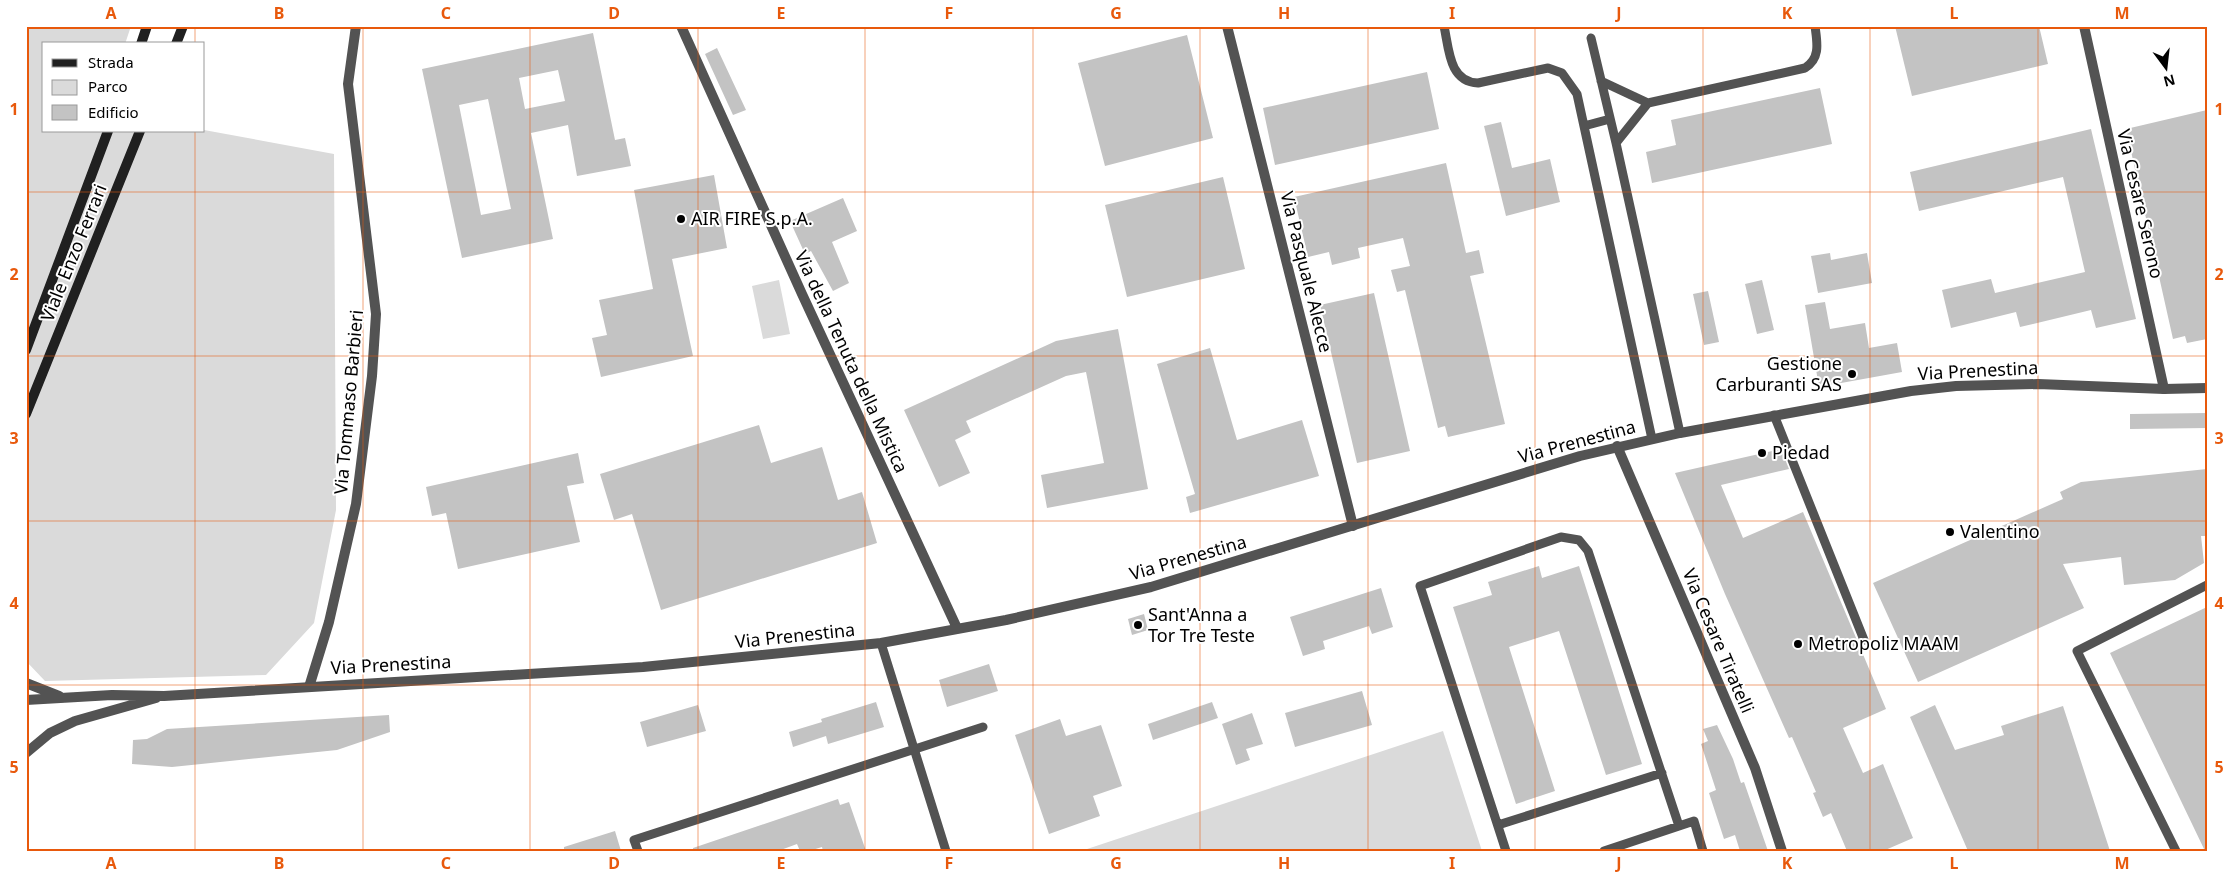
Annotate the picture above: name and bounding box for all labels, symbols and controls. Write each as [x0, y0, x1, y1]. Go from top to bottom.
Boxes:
text: A [105, 2, 117, 24]
text: B [274, 2, 284, 24]
text: C [441, 2, 451, 24]
text: D [608, 2, 620, 24]
text: E [777, 2, 786, 24]
text: F [945, 2, 953, 24]
text: G [1110, 2, 1122, 24]
text: H [1278, 2, 1290, 24]
text: I [1449, 2, 1455, 24]
text: J [1614, 2, 1622, 24]
text: K [1782, 2, 1793, 24]
text: L [1950, 2, 1959, 24]
text: M [2114, 2, 2130, 24]
legend [42, 42, 205, 132]
north arrow [2140, 42, 2190, 92]
text: Strada [88, 52, 134, 72]
text: N [2162, 70, 2177, 92]
text: Parco [88, 76, 128, 96]
text: 1 [9, 98, 19, 120]
text: 1 [2214, 98, 2224, 120]
text: Edificio [88, 102, 139, 122]
street label: Via Cesare Serono [2112, 127, 2170, 281]
street label: Viale Enzo Ferrari [35, 180, 112, 325]
street label: Via Pasquale Alecce [1275, 189, 1339, 355]
place label: AIR FIRE S.p.A. [691, 206, 813, 230]
marker: AIR FIRE S.p.A. [675, 213, 687, 225]
street label: Via della Tenuta della Mistica [790, 247, 914, 477]
text: 2 [9, 263, 19, 285]
text: 2 [2214, 263, 2224, 285]
street label: Via Tommaso Barbieri [328, 309, 368, 495]
place label: Gestione Carburanti SAS [1716, 351, 1842, 396]
street label: Via Prenestina [1917, 355, 2039, 385]
marker: Gestione Carburanti SAS [1846, 368, 1858, 380]
street label: Via Prenestina [1515, 414, 1638, 468]
text: 3 [9, 427, 19, 449]
text: 3 [2214, 427, 2224, 449]
place label: Piedad [1772, 440, 1830, 464]
marker: Piedad [1756, 447, 1768, 459]
place label: Valentino [1960, 519, 2040, 543]
marker: Valentino [1944, 526, 1956, 538]
street label: Via Prenestina [1126, 529, 1249, 585]
street label: Via Cesare Tiratelli [1678, 565, 1760, 717]
text: 4 [9, 592, 19, 614]
text: 4 [2214, 592, 2224, 614]
place label: Sant'Anna a Tor Tre Teste [1148, 602, 1255, 647]
street label: Via Prenestina [734, 617, 856, 653]
marker: Sant'Anna a Tor Tre Teste [1132, 619, 1144, 631]
place label: Metropoliz MAAM [1808, 631, 1959, 655]
marker: Metropoliz MAAM [1792, 638, 1804, 650]
street label: Via Prenestina [330, 649, 452, 679]
text: 5 [9, 756, 19, 778]
text: 5 [2214, 756, 2224, 778]
text: A [105, 852, 117, 874]
text: B [274, 852, 284, 874]
text: C [441, 852, 451, 874]
text: D [608, 852, 620, 874]
text: E [777, 852, 786, 874]
text: F [945, 852, 953, 874]
text: G [1110, 852, 1122, 874]
text: H [1278, 852, 1290, 874]
text: I [1449, 852, 1455, 874]
text: J [1614, 852, 1622, 874]
text: K [1782, 852, 1793, 874]
text: L [1950, 852, 1959, 874]
text: M [2114, 852, 2130, 874]

